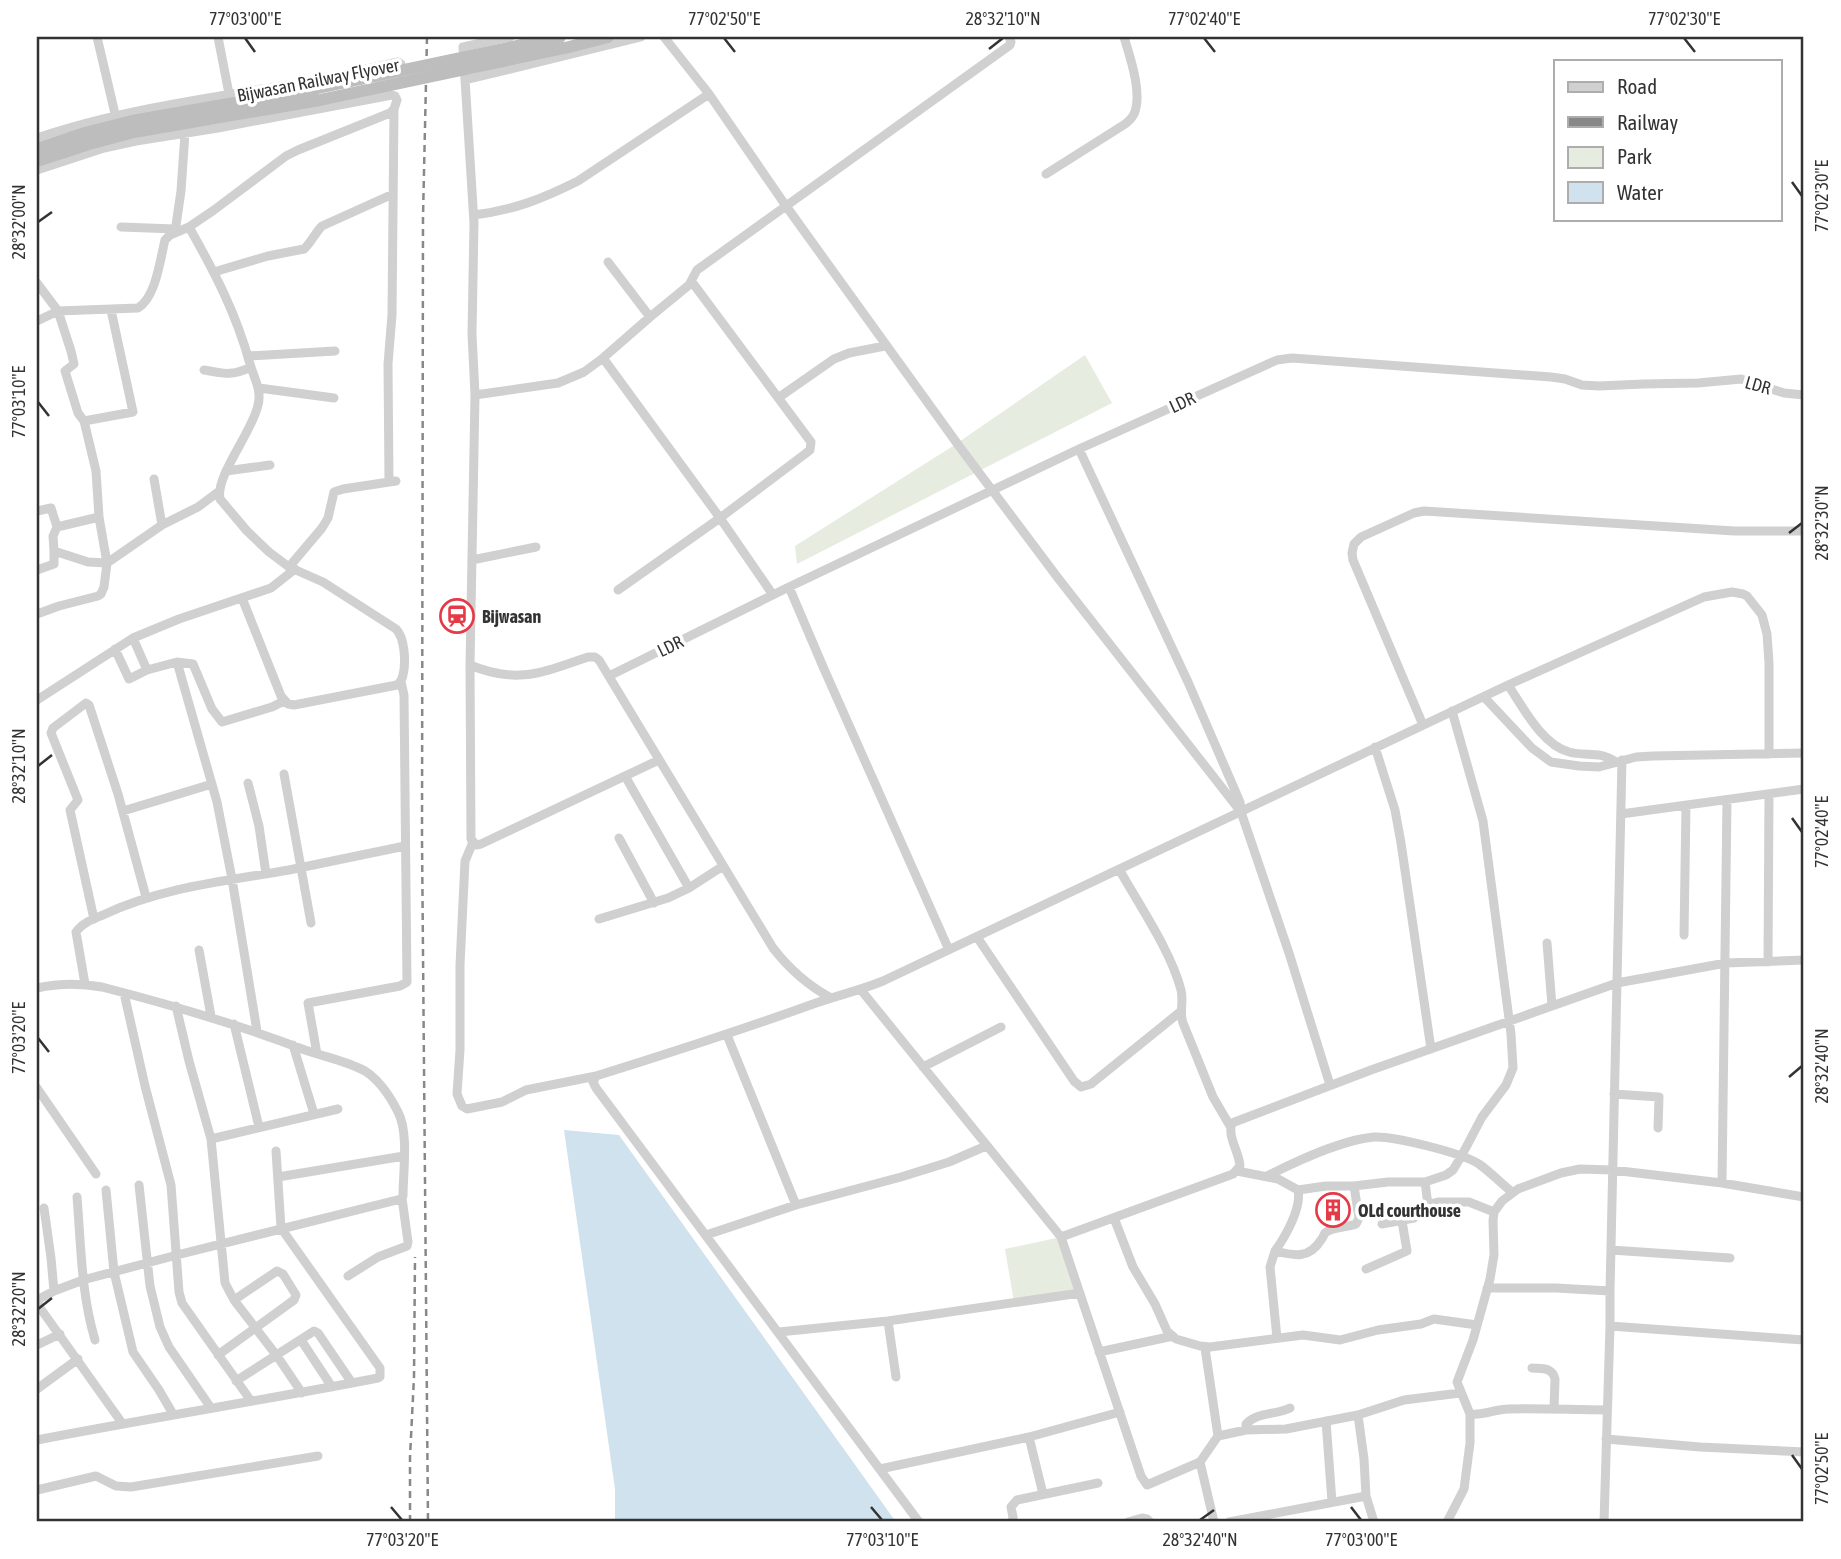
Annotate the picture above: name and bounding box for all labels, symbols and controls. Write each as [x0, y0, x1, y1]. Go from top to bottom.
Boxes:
text: 77°03'00"E [209, 8, 281, 29]
text: 77°02'50"E [688, 8, 760, 29]
text: 28°32'10"N [965, 8, 1041, 29]
text: 77°02'40"E [1168, 8, 1240, 29]
text: 77°02'30"E [1648, 8, 1720, 29]
street label: Bijwasan Railway Flyover [235, 54, 401, 106]
legend [1554, 60, 1782, 220]
text: Road [1617, 74, 1657, 98]
text: Railway [1617, 110, 1679, 134]
text: Park [1617, 144, 1652, 168]
text: 77°02'30"E [1811, 160, 1832, 232]
text: Water [1617, 180, 1664, 204]
text: 28°32'00"N [8, 184, 29, 260]
text: 77°03'10"E [8, 366, 29, 438]
street label: LDR [1743, 371, 1773, 399]
street label: LDR [1166, 387, 1198, 417]
text: 28°32'30"N [1811, 485, 1832, 561]
station icon: Bijwasan [438, 597, 476, 635]
place label: Bijwasan [482, 606, 541, 627]
street label: LDR [654, 631, 686, 661]
text: 28°32'10"N [8, 728, 29, 804]
text: 77°02'40"E [1811, 796, 1832, 868]
text: 77°03'20"E [8, 1002, 29, 1074]
text: 28°32'40"N [1811, 1028, 1832, 1104]
building icon: OLd courthouse [1314, 1191, 1352, 1229]
place label: OLd courthouse [1358, 1200, 1461, 1221]
text: 28°32'20"N [8, 1271, 29, 1347]
text: 77°02'50"E [1811, 1433, 1832, 1505]
text: 77°03'20"E [366, 1529, 438, 1550]
text: 77°03'10"E [846, 1529, 918, 1550]
text: 28°32'40"N [1162, 1529, 1238, 1550]
text: 77°03'00"E [1325, 1529, 1397, 1550]

